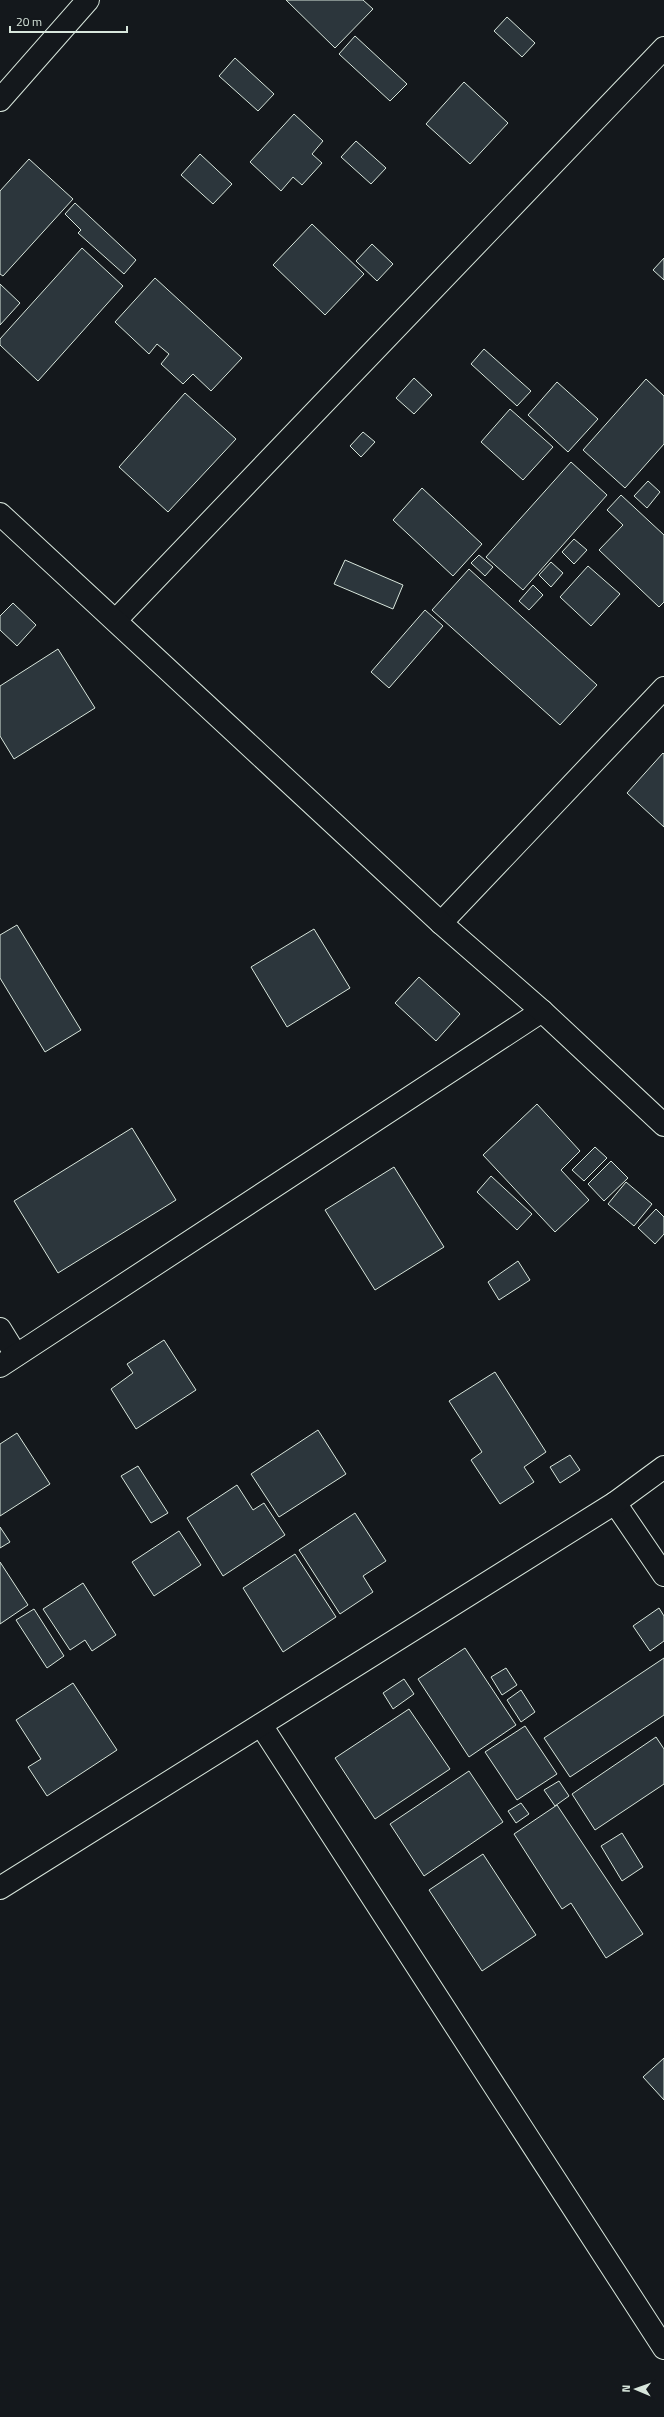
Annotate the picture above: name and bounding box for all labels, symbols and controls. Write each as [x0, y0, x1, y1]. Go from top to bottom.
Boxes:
scale bar [10, 8, 127, 34]
text: 20 m [16, 12, 42, 31]
north arrow [616, 2369, 656, 2409]
text: N [618, 2385, 634, 2393]

